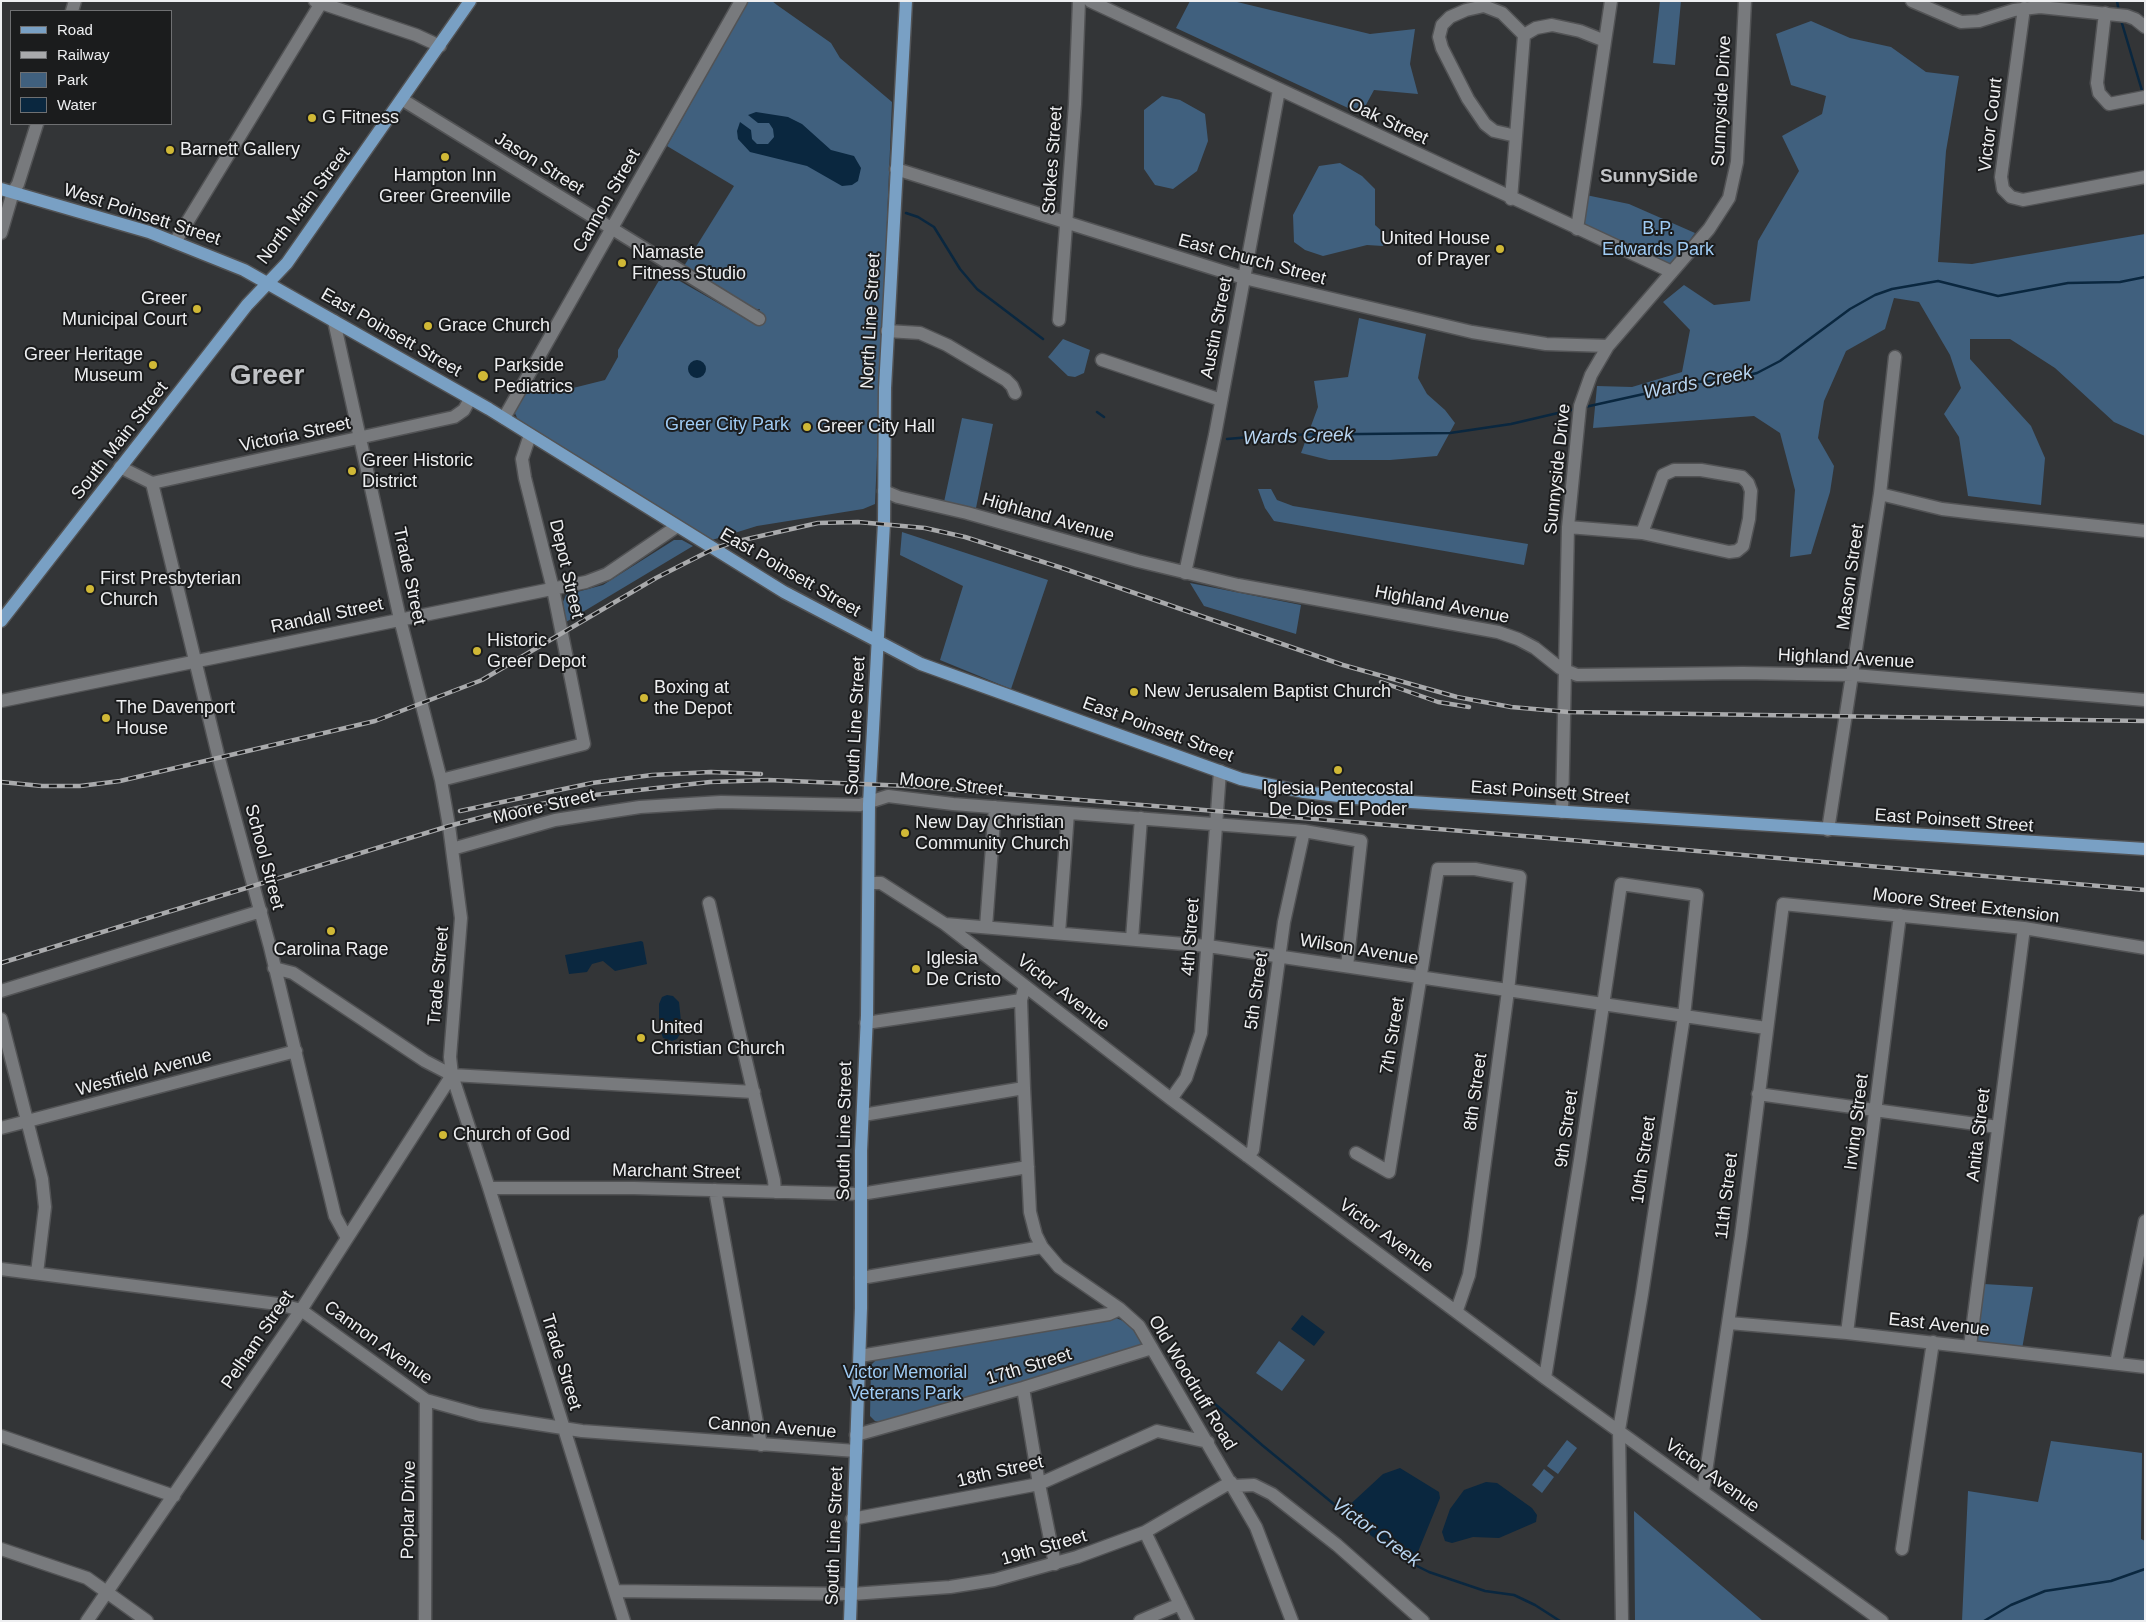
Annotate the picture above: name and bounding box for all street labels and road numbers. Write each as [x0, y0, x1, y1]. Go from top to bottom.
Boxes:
street label: Sunnyside Drive [1708, 35, 1736, 167]
street label: Victor Court [1975, 77, 2007, 173]
street label: Oak Street [1344, 94, 1432, 150]
street label: Stokes Street [1038, 105, 1068, 215]
street label: Jason Street [490, 128, 588, 200]
street label: North Main Street [253, 143, 355, 269]
street label: Cannon Street [569, 145, 645, 257]
street label: West Poinsett Street [61, 179, 223, 251]
street label: East Church Street [1176, 230, 1328, 290]
street label: North Line Street [857, 252, 885, 390]
street label: Austin Street [1197, 275, 1237, 381]
street label: East Poinsett Street [317, 284, 465, 382]
street label: South Main Street [67, 378, 173, 504]
street label: Sunnyside Drive [1540, 403, 1576, 535]
street label: Victoria Street [238, 413, 352, 457]
street label: Highland Avenue [979, 489, 1117, 547]
street label: Depot Street [544, 517, 588, 621]
street label: Mason Street [1833, 522, 1869, 632]
street label: East Poinsett Street [716, 524, 864, 622]
street label: Trade Street [388, 525, 430, 627]
street label: Highland Avenue [1373, 581, 1511, 629]
street label: Randall Street [269, 594, 385, 638]
street label: Highland Avenue [1777, 645, 1915, 673]
street label: South Line Street [842, 656, 870, 796]
street label: East Poinsett Street [1080, 693, 1236, 767]
street label: Moore Street [898, 769, 1004, 801]
street label: East Poinsett Street [1470, 777, 1630, 809]
street label: Moore Street [491, 785, 597, 829]
street label: School Street [240, 802, 288, 912]
street label: East Poinsett Street [1874, 805, 2034, 837]
street label: Moore Street Extension [1871, 884, 2061, 928]
street label: 4th Street [1178, 897, 1204, 977]
street label: Trade Street [424, 926, 454, 1026]
street label: Wilson Avenue [1298, 930, 1420, 970]
street label: Victor Avenue [1012, 950, 1114, 1036]
street label: 5th Street [1241, 951, 1273, 1031]
street label: 7th Street [1376, 996, 1410, 1076]
street label: Westfield Avenue [74, 1045, 214, 1101]
street label: 8th Street [1460, 1052, 1492, 1132]
street label: South Line Street [833, 1061, 857, 1201]
street label: Irving Street [1840, 1073, 1874, 1171]
street label: Anita Street [1963, 1087, 1995, 1183]
street label: 9th Street [1551, 1089, 1583, 1169]
street label: 10th Street [1627, 1115, 1661, 1205]
street label: 11th Street [1711, 1152, 1743, 1240]
street label: Marchant Street [612, 1160, 740, 1184]
street label: Victor Avenue [1335, 1195, 1437, 1277]
street label: Pelham Street [217, 1287, 299, 1393]
street label: Cannon Avenue [320, 1296, 436, 1390]
street label: East Avenue [1887, 1309, 1991, 1341]
street label: Trade Street [536, 1311, 586, 1413]
street label: Old Woodruff Road [1143, 1312, 1241, 1454]
street label: 17th Street [984, 1344, 1074, 1390]
street label: Cannon Avenue [707, 1413, 837, 1443]
street label: Victor Avenue [1661, 1435, 1763, 1517]
street label: 18th Street [955, 1452, 1045, 1492]
street label: Poplar Drive [397, 1460, 421, 1560]
street label: South Line Street [822, 1466, 848, 1606]
street label: 19th Street [999, 1525, 1089, 1571]

